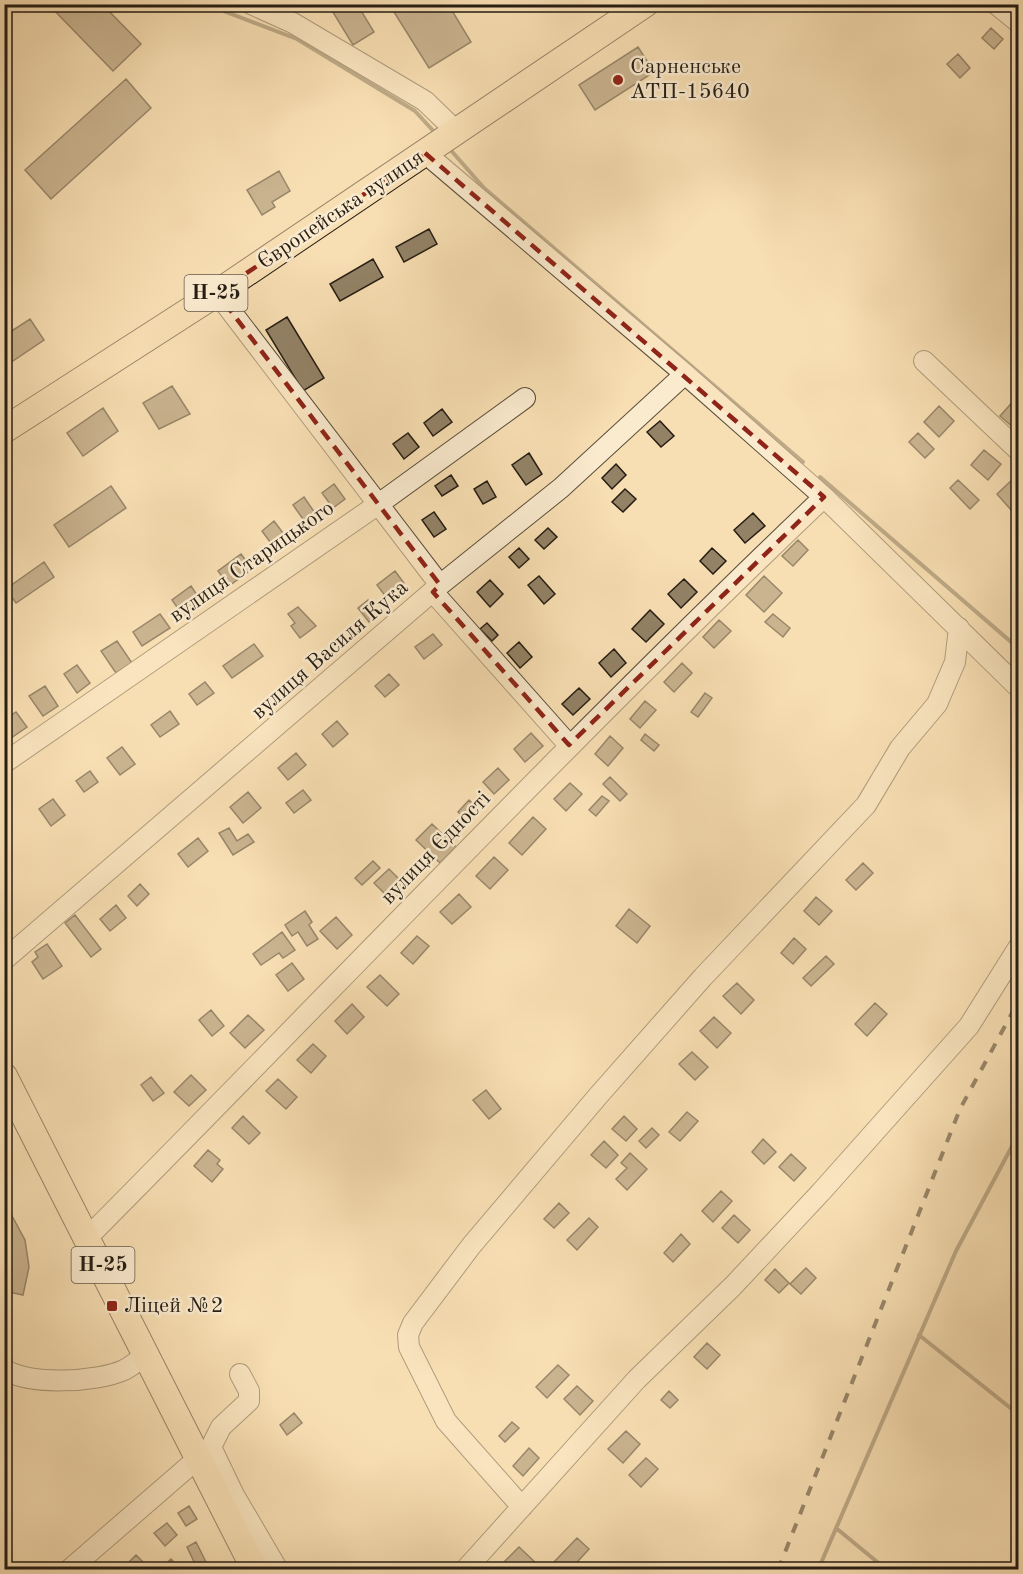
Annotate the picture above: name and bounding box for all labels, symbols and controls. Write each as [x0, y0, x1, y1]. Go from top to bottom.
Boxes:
place label: Сарненське АТП-15640 [630, 56, 750, 103]
marker: Сарненське АТП-15640 [611, 73, 625, 87]
street label: Європейська вулиця [254, 146, 428, 274]
road number: Н-25 [184, 275, 248, 311]
street label: вулиця Старицького [166, 497, 338, 627]
street label: вулиця Василя Кука [248, 576, 413, 724]
street label: вулиця Єдності [377, 787, 495, 909]
road number: Н-25 [72, 1247, 134, 1283]
place label: Ліцей №2 [124, 1295, 223, 1317]
marker: Ліцей №2 [105, 1299, 119, 1313]

